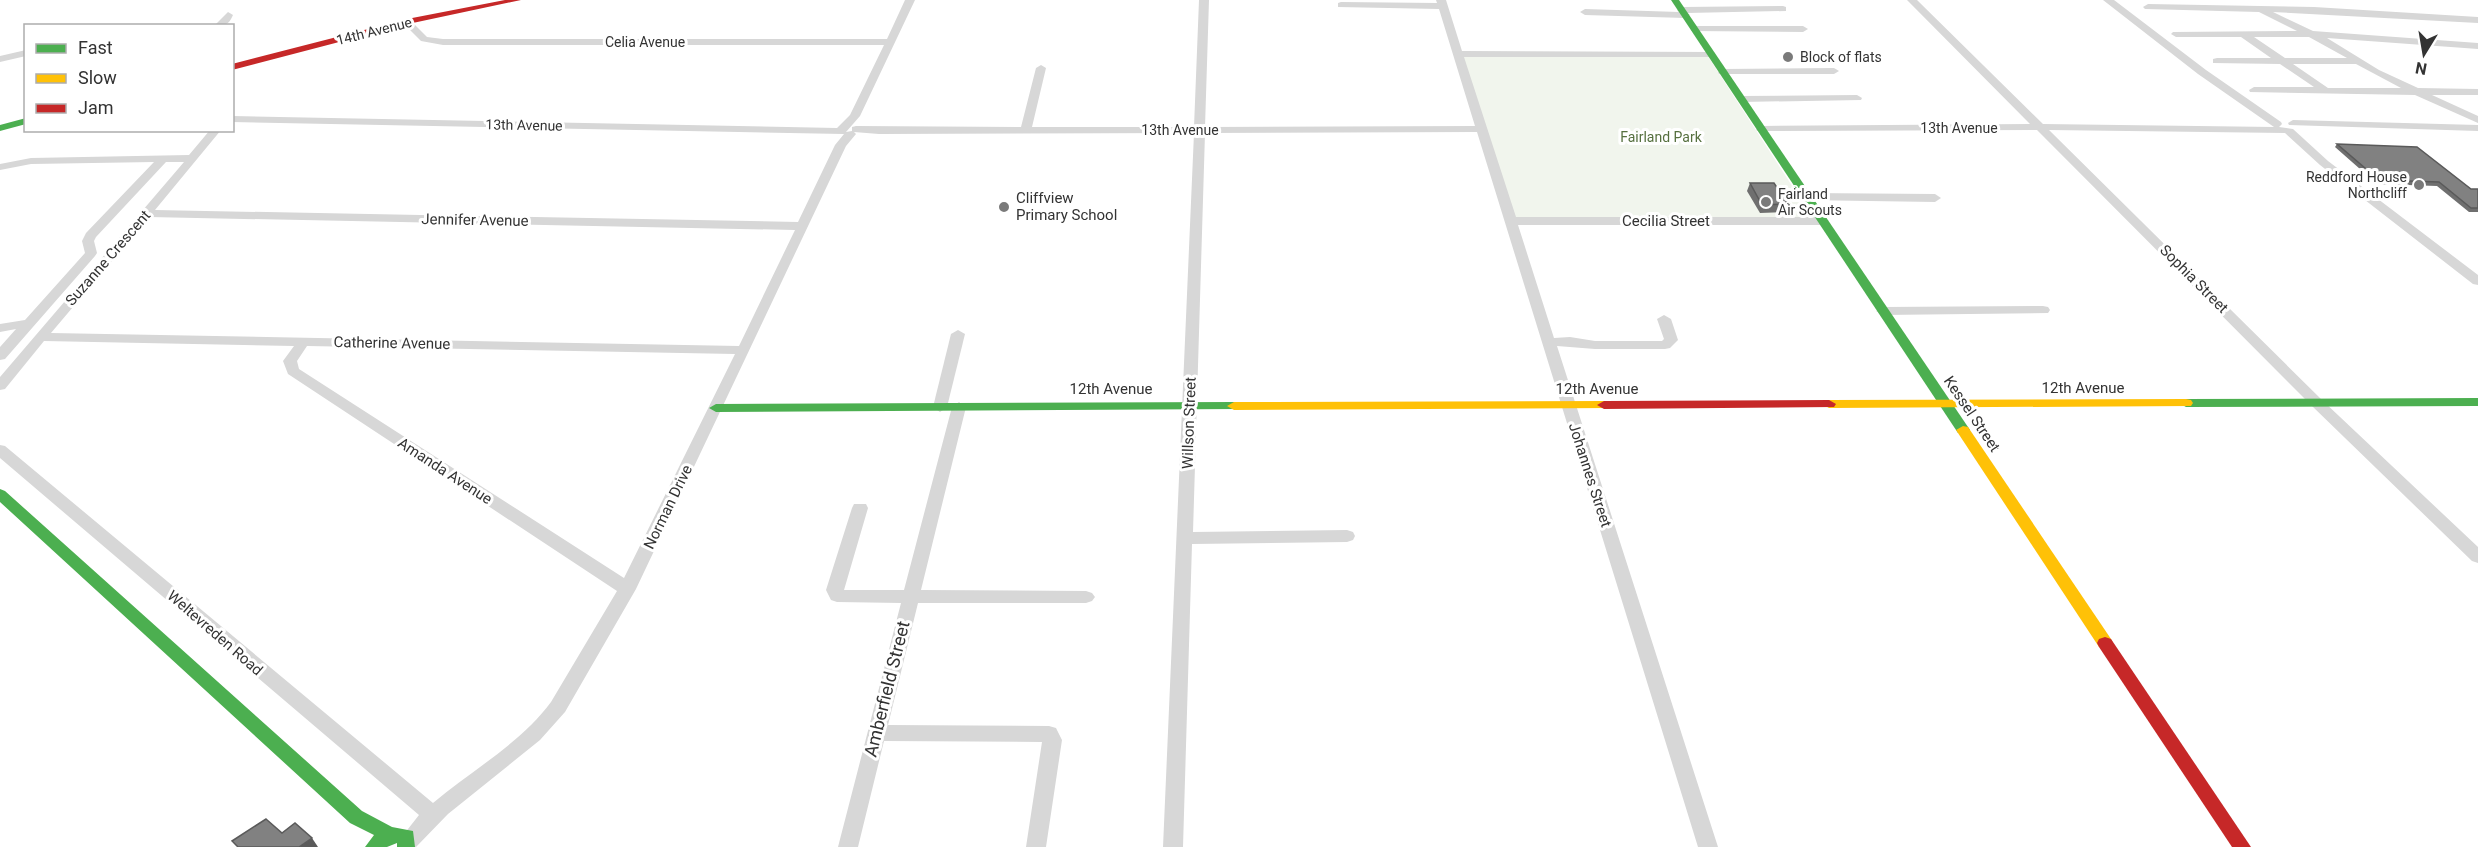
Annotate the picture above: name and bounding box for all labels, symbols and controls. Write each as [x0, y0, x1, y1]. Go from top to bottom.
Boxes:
street label: 14th Avenue [335, 14, 413, 48]
legend [24, 24, 234, 132]
north arrow [2394, 24, 2454, 84]
street label: Celia Avenue [605, 34, 685, 50]
text: Fast [78, 37, 113, 58]
place label: Block of flats [1800, 49, 1882, 65]
marker: Block of flats [1781, 50, 1795, 64]
text: N [2414, 58, 2429, 79]
text: Slow [78, 67, 117, 88]
text: Jam [78, 97, 114, 118]
street label: 13th Avenue [485, 116, 563, 134]
street label: 13th Avenue [1920, 120, 1998, 136]
street label: 13th Avenue [1141, 122, 1219, 138]
park label: Fairland Park [1620, 129, 1703, 145]
place label: Reddford House Northcliff [2306, 169, 2407, 201]
marker: Reddford House Northcliff [2412, 178, 2426, 192]
place label: Fairland Air Scouts [1778, 186, 1842, 218]
place label: Cliffview Primary School [1016, 189, 1117, 224]
marker: Fairland Air Scouts [1759, 195, 1773, 209]
marker: Cliffview Primary School [997, 200, 1011, 214]
street label: Suzanne Crescent [62, 207, 154, 309]
street label: Jennifer Avenue [421, 210, 529, 230]
street label: Cecilia Street [1622, 212, 1710, 230]
street label: Sophia Street [2156, 241, 2232, 317]
street label: Catherine Avenue [333, 333, 451, 353]
street label: Kessel Street [1940, 373, 2004, 455]
street label: Willson Street [1178, 377, 1200, 469]
street label: 12th Avenue [2042, 379, 2124, 397]
street label: 12th Avenue [1070, 380, 1152, 398]
street label: 12th Avenue [1556, 380, 1638, 398]
street label: Johannes Street [1565, 420, 1615, 530]
street label: Amanda Avenue [394, 434, 496, 508]
street label: Norman Drive [640, 462, 696, 552]
street label: Weltevreden Road [164, 587, 266, 679]
street label: Amberfield Street [859, 619, 914, 759]

